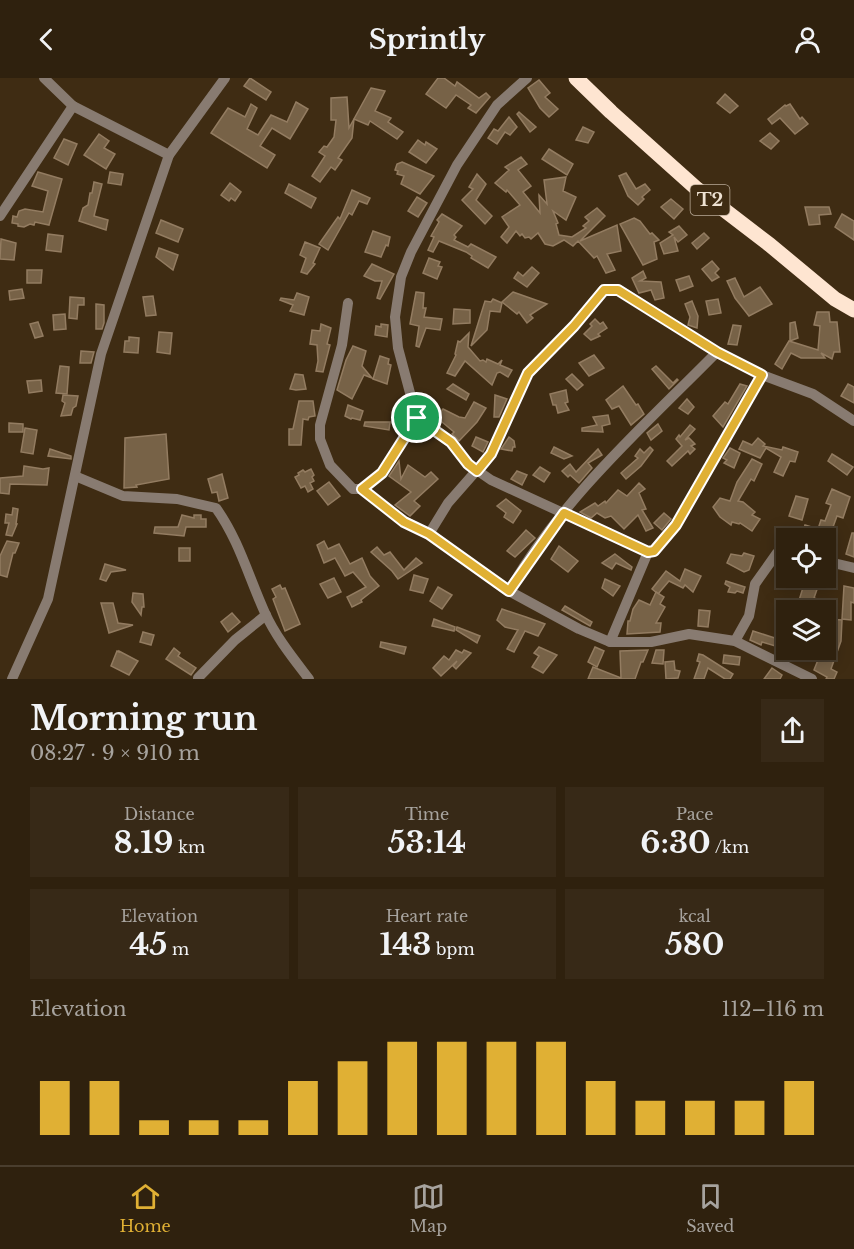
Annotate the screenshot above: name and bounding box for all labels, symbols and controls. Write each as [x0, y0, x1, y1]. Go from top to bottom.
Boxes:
icon: back [30, 23, 63, 56]
text: Sprintly [369, 23, 485, 56]
icon: person [791, 23, 824, 56]
road number: T2 [690, 185, 730, 215]
pin [391, 392, 442, 443]
icon: arrive [400, 401, 433, 434]
map controls [776, 528, 836, 660]
button: locate [776, 528, 836, 588]
button: layers [776, 600, 836, 660]
text: Morning run [30, 698, 258, 739]
button: share [761, 699, 824, 762]
text: 08:27 · 9 × 910 m [30, 741, 200, 765]
text: Distance [124, 804, 195, 824]
text: Time [405, 804, 449, 824]
text: Pace [676, 804, 713, 824]
text: 8.19 [113, 824, 174, 861]
text: 53:14 [388, 824, 466, 861]
text: 6:30 [640, 824, 711, 861]
text: km [174, 837, 205, 857]
text: /km [711, 837, 749, 857]
text: Elevation [121, 906, 198, 926]
text: Heart rate [386, 906, 468, 926]
text: kcal [679, 906, 711, 926]
text: 45 [130, 926, 167, 963]
text: 143 [379, 926, 432, 963]
text: 580 [665, 926, 724, 963]
text: m [167, 939, 189, 959]
text: bpm [432, 939, 475, 959]
text: Elevation [30, 997, 127, 1021]
text: 112–116 m [721, 997, 824, 1021]
tab: Home [120, 1180, 171, 1236]
tab: Map [410, 1180, 447, 1236]
tab: Saved [686, 1180, 734, 1236]

